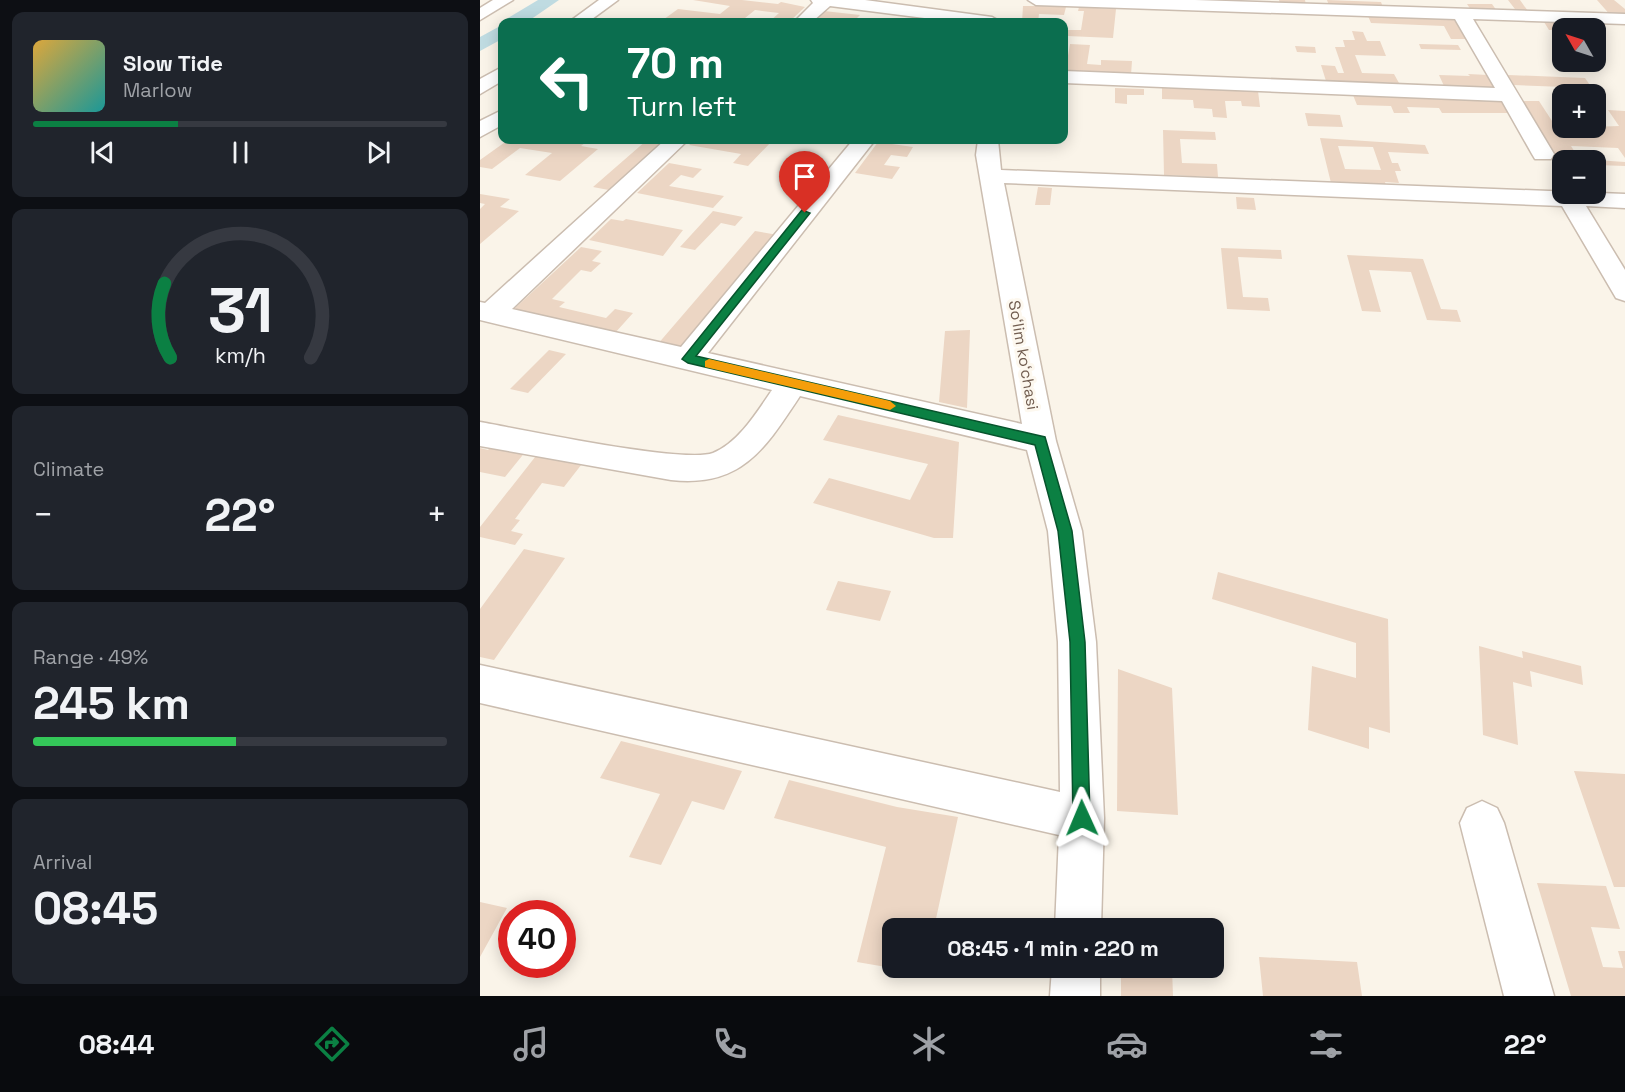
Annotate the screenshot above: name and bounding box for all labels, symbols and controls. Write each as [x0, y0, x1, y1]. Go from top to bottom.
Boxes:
north arrow [1552, 18, 1606, 72]
map controls [1552, 18, 1606, 204]
text: 70 m [627, 37, 724, 90]
icon: left [528, 42, 606, 120]
text: Slow Tide [123, 49, 223, 77]
text: Marlow [123, 77, 192, 103]
button: + [1552, 84, 1606, 138]
text: Turn left [627, 89, 737, 124]
icon: previous [86, 136, 119, 169]
icon: pause [224, 136, 257, 169]
icon: next [362, 136, 395, 169]
button: − [1552, 150, 1606, 204]
pin [779, 151, 830, 213]
icon: arrive [788, 160, 821, 193]
text: 31 [207, 271, 273, 350]
street label: Soʻlim koʻchasi [1004, 299, 1043, 411]
text: km/h [214, 343, 266, 370]
text: Climate [33, 456, 104, 482]
text: 22° [204, 487, 276, 544]
text: − [33, 494, 53, 536]
text: + [427, 494, 447, 536]
text: Range · 49% [33, 644, 148, 670]
text: 245 km [33, 675, 190, 732]
position arrow [1050, 786, 1114, 850]
text: Arrival [33, 849, 92, 875]
text: 08:45 [33, 880, 158, 937]
speed limit sign: 40 [498, 900, 576, 978]
text: 08:45 · 1 min · 220 m [947, 934, 1159, 962]
icon: directions [311, 1023, 353, 1065]
icon: music [510, 1023, 552, 1065]
icon: phone [709, 1023, 751, 1065]
icon: climate [908, 1023, 950, 1065]
icon: car [1106, 1023, 1148, 1065]
icon: filters [1305, 1023, 1347, 1065]
text: 08:44 [78, 1027, 154, 1062]
text: 22° [1504, 1027, 1547, 1062]

